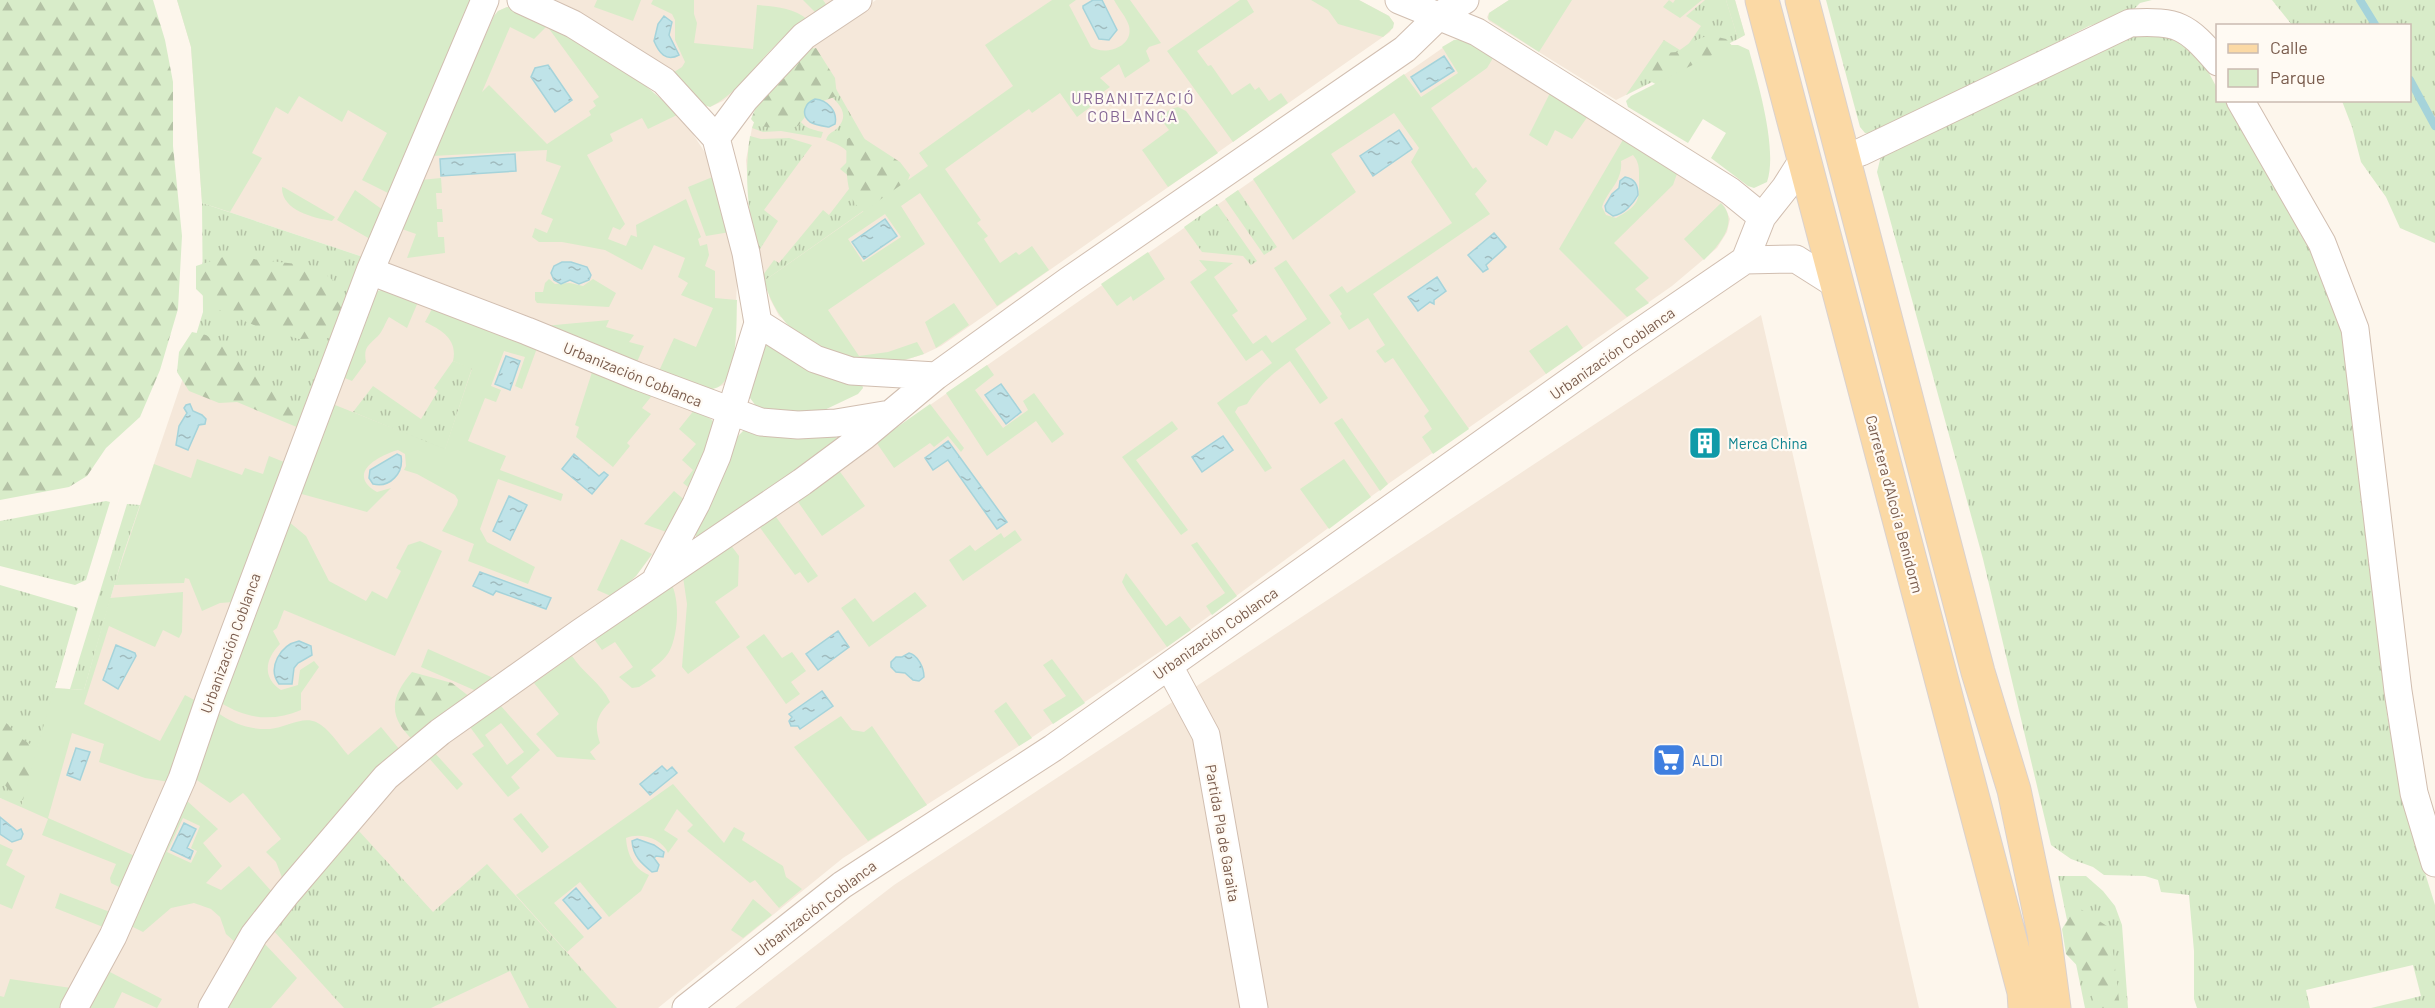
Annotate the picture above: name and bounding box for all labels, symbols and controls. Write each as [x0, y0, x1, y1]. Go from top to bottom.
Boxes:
legend [2216, 24, 2411, 102]
text: Calle [2270, 36, 2308, 58]
text: Parque [2270, 66, 2325, 88]
district label: URBANITZACIÓ COBLANCA [1071, 88, 1195, 125]
street label: Urbanización Coblanca [1546, 303, 1678, 403]
street label: Urbanización Coblanca [561, 338, 705, 410]
street label: Carretera d'Alcoi a Benidorm [1863, 413, 1927, 595]
building icon: Merca China [1687, 425, 1723, 461]
place label: Merca China [1728, 434, 1807, 452]
street label: Urbanización Coblanca [196, 570, 264, 716]
street label: Urbanización Coblanca [1149, 583, 1281, 683]
supermarket icon: ALDI [1651, 742, 1687, 778]
place label: ALDI [1692, 751, 1723, 769]
street label: Partida Pla de Garaita [1202, 763, 1244, 903]
street label: Urbanización Coblanca [750, 856, 880, 960]

